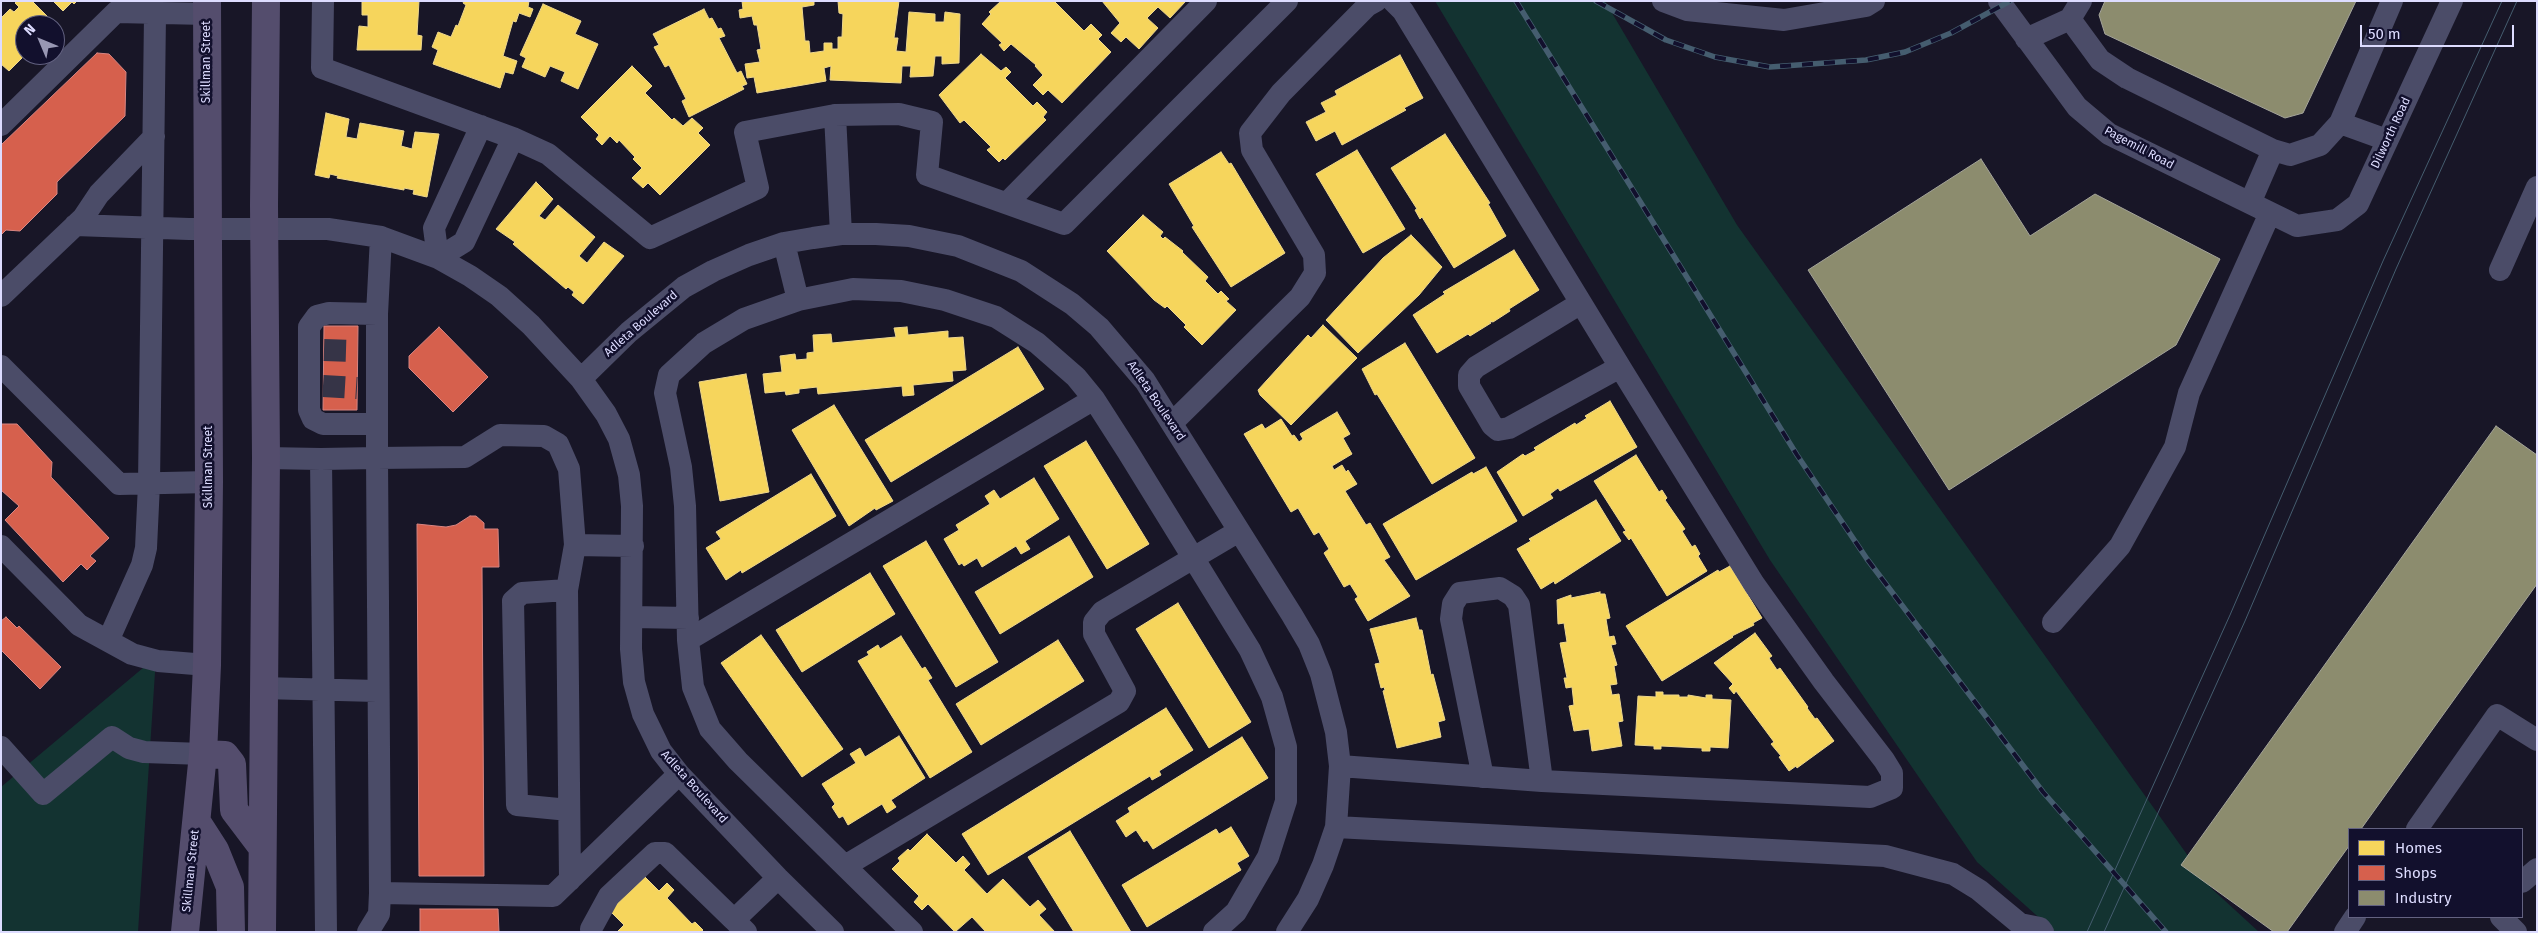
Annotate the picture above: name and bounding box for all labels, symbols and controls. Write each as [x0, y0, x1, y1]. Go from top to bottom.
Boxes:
north arrow [15, 15, 65, 65]
scale bar [2363, 15, 2517, 47]
text: N [20, 20, 39, 39]
street label: Skillman Street [200, 21, 214, 103]
text: 50 m [2368, 25, 2401, 43]
street label: Dilworth Road [2368, 95, 2414, 171]
street label: Pagemill Road [2102, 124, 2176, 172]
street label: Adleta Boulevard [601, 288, 681, 360]
street label: Adleta Boulevard [1124, 358, 1188, 444]
street label: Skillman Street [202, 426, 216, 508]
street label: Adleta Boulevard [658, 748, 730, 826]
legend [2348, 828, 2523, 918]
street label: Skillman Street [180, 829, 202, 913]
text: Homes [2395, 839, 2442, 857]
text: Shops [2395, 864, 2437, 882]
text: Industry [2395, 889, 2452, 907]

